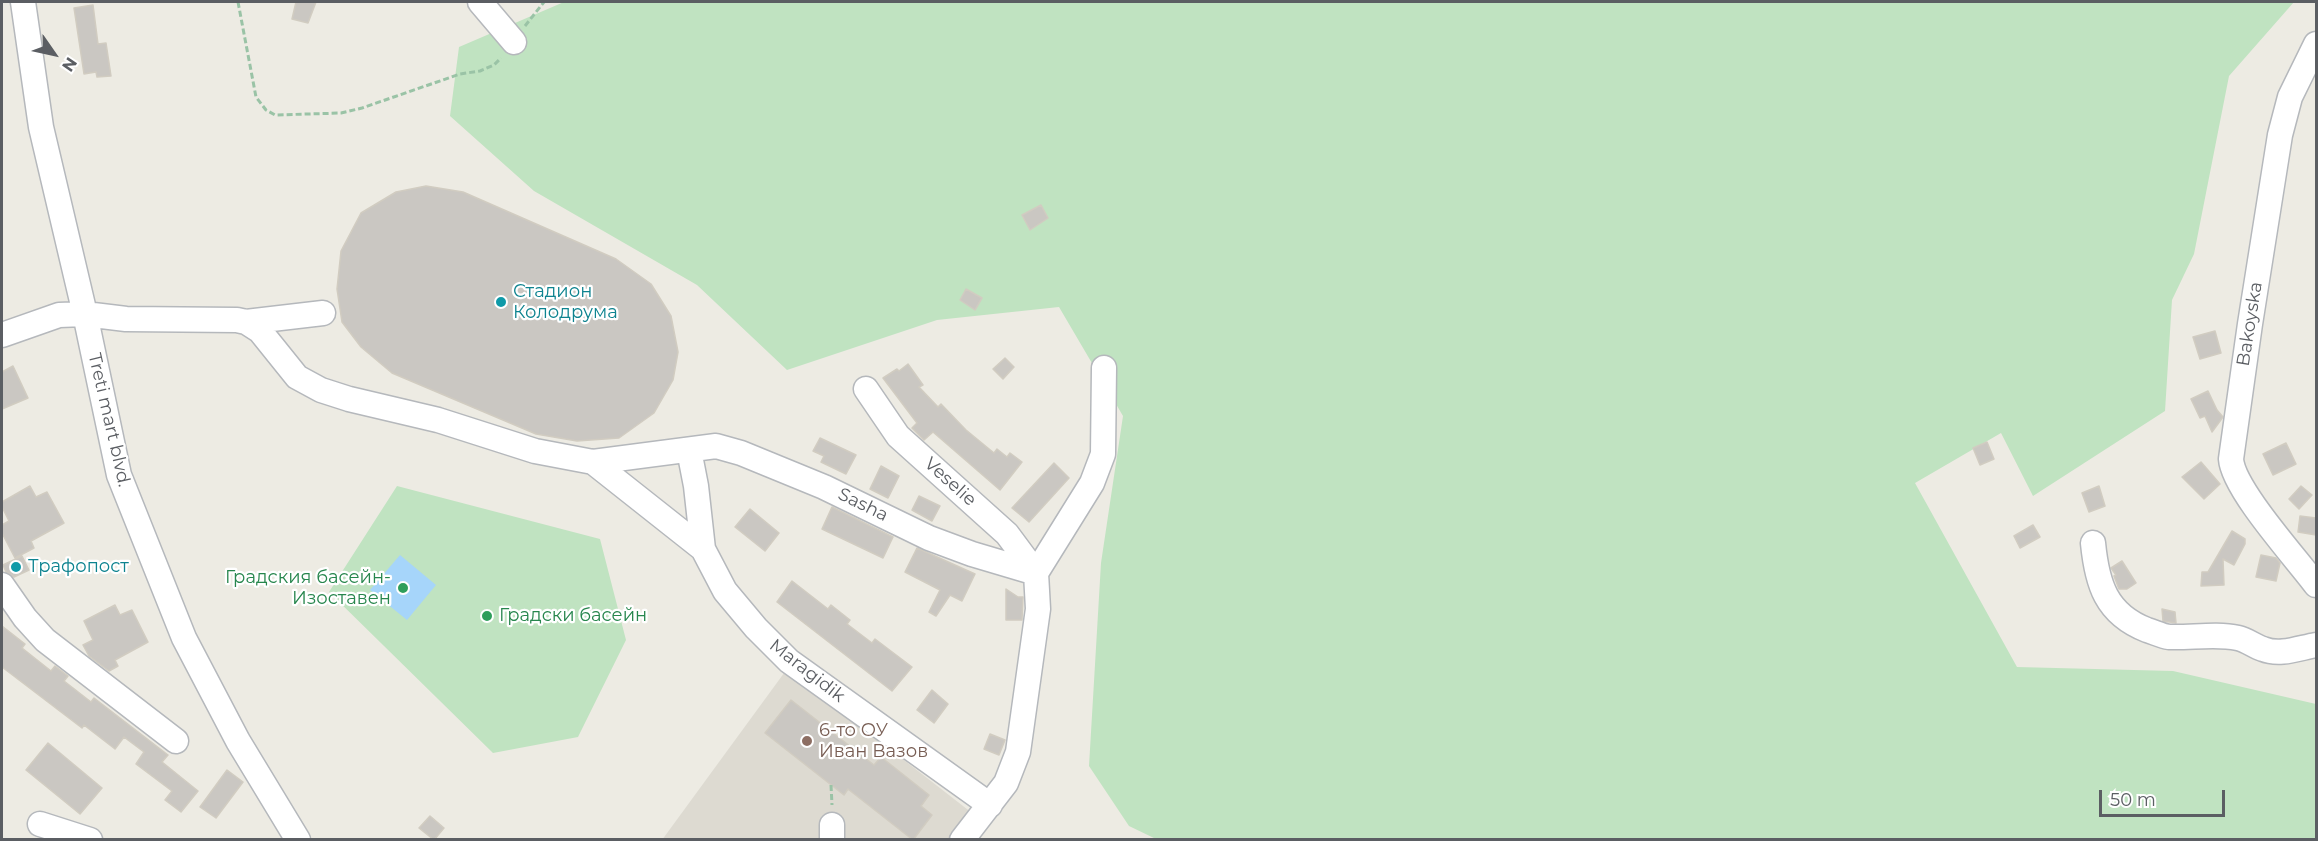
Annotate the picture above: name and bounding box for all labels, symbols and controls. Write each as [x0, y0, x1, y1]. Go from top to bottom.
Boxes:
north arrow [24, 24, 84, 84]
text: N [58, 54, 81, 75]
street label: Bakoyska [2233, 280, 2267, 368]
place label: Стадион Колодрума [513, 281, 618, 324]
marker: Стадион Колодрума [494, 295, 508, 309]
street label: Treti mart blvd. [83, 351, 135, 489]
street label: Veselie [919, 453, 981, 511]
street label: Sasha [834, 484, 892, 526]
place label: Трафопост [28, 556, 129, 578]
marker: Трафопост [9, 560, 23, 574]
place label: Градския басейн- Изоставен [225, 567, 391, 610]
marker: Градския басейн- Изоставен [396, 581, 410, 595]
place label: Градски басейн [499, 605, 647, 627]
marker: Градски басейн [480, 609, 494, 623]
street label: Maragidik [765, 635, 849, 707]
place label: 6-то ОУ Иван Вазов [819, 720, 928, 762]
marker: 6-то ОУ Иван Вазов [800, 734, 814, 748]
scale bar [2102, 778, 2228, 816]
text: 50 m [2110, 789, 2156, 811]

